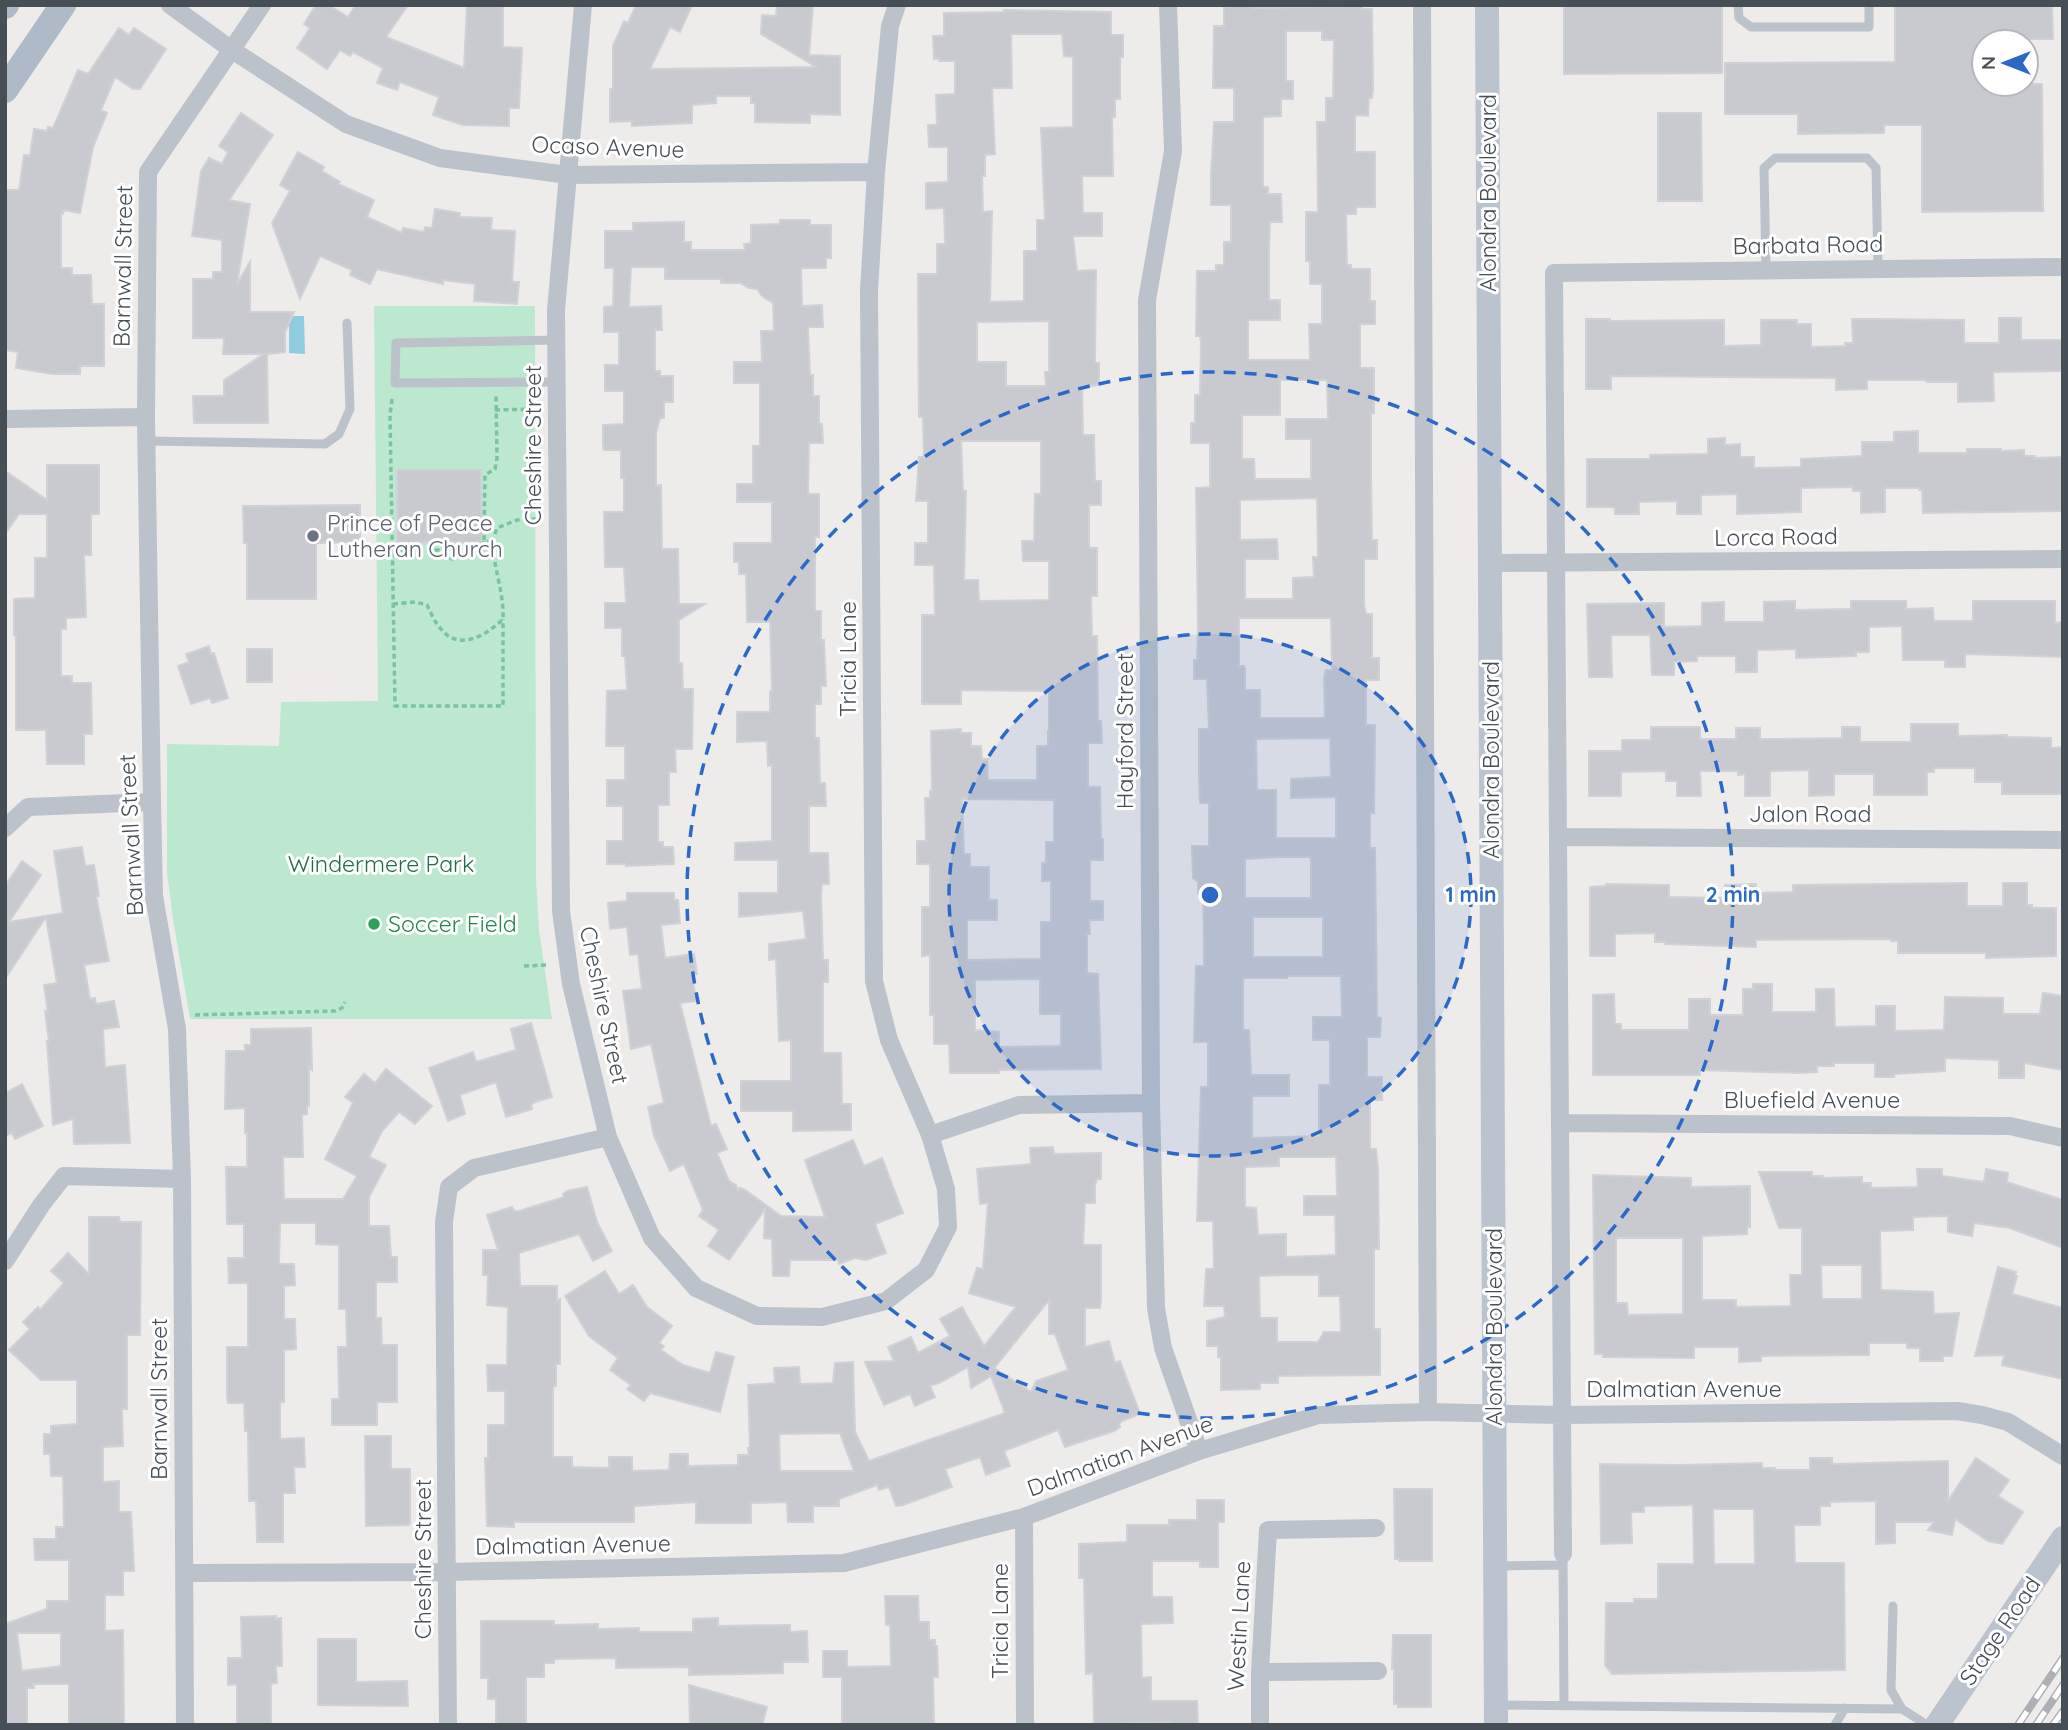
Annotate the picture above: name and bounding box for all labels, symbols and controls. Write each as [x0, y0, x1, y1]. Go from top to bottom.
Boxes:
north arrow [1970, 28, 2040, 98]
text: N [1976, 56, 2000, 70]
street label: Alondra Boulevard [1473, 94, 1502, 292]
street label: Ocaso Avenue [531, 129, 685, 164]
street label: Barnwall Street [107, 184, 138, 347]
street label: Barbata Road [1732, 229, 1884, 260]
street label: Cheshire Street [518, 365, 547, 525]
place label: Prince of Peace Lutheran Church [327, 508, 503, 563]
street label: Lorca Road [1714, 521, 1838, 552]
marker: Prince of Peace Lutheran Church [305, 528, 321, 544]
street label: Tricia Lane [833, 601, 862, 717]
street label: Hayford Street [1110, 653, 1139, 809]
street label: Alondra Boulevard [1476, 661, 1505, 859]
street label: Barnwall Street [112, 753, 149, 917]
street label: Jalon Road [1749, 799, 1871, 828]
park label: Windermere Park [288, 849, 474, 878]
text: 1 min [1446, 881, 1496, 907]
text: 2 min [1706, 881, 1760, 907]
centre of rings [1198, 883, 1222, 907]
place label: Soccer Field [388, 909, 517, 938]
marker: Soccer Field [366, 916, 382, 932]
street label: Cheshire Street [574, 923, 635, 1087]
street label: Bluefield Avenue [1724, 1085, 1900, 1114]
street label: Alondra Boulevard [1479, 1228, 1508, 1426]
street label: Barnwall Street [144, 1318, 173, 1480]
street label: Dalmatian Avenue [1586, 1374, 1782, 1403]
street label: Dalmatian Avenue [1023, 1408, 1217, 1503]
street label: Cheshire Street [408, 1479, 437, 1639]
street label: Dalmatian Avenue [475, 1528, 671, 1561]
street label: Westin Lane [1221, 1560, 1256, 1692]
street label: Tricia Lane [985, 1563, 1014, 1679]
street label: Stage Road [1953, 1571, 2047, 1691]

